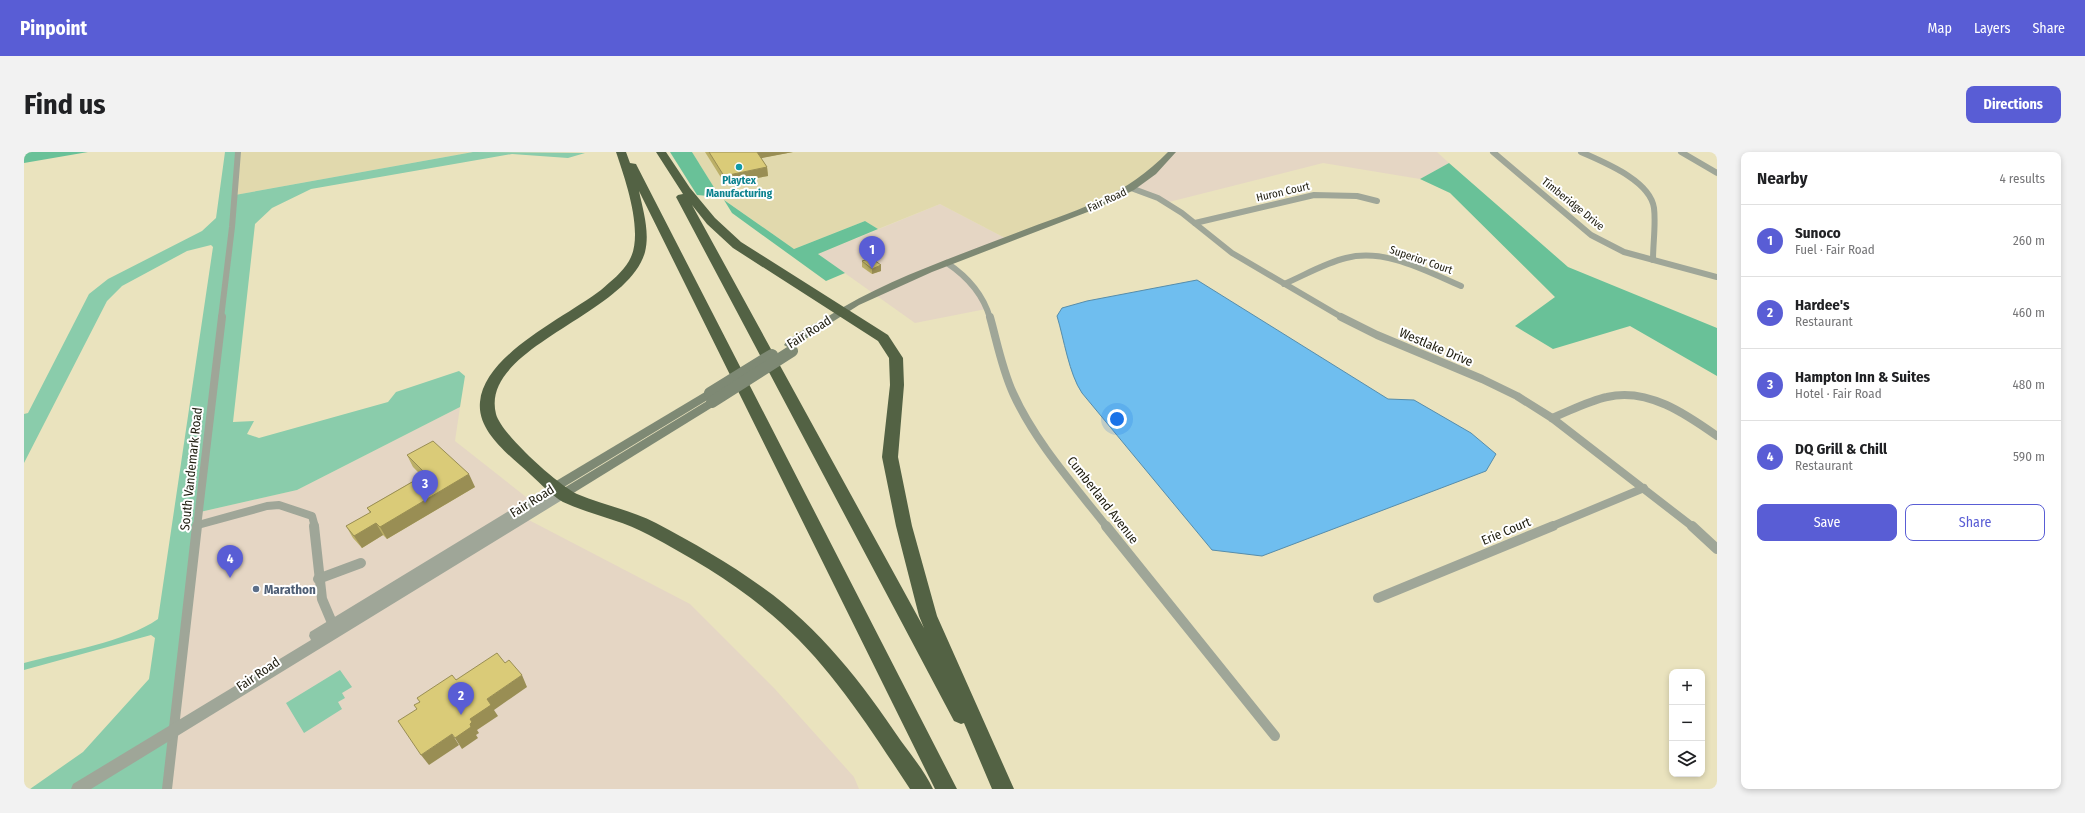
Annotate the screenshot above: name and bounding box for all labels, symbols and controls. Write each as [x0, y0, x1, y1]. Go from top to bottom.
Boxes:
text: Pinpoint [20, 17, 87, 40]
text: Map [1928, 20, 1952, 37]
text: Layers [1974, 20, 2010, 37]
text: Share [2032, 20, 2065, 37]
button: Directions [1966, 86, 2061, 123]
text: Find us [24, 88, 106, 121]
marker: Playtex Manufacturing [734, 162, 744, 172]
text: Nearby [1757, 168, 1808, 189]
text: 4 results [1999, 171, 2045, 186]
place label: Playtex Manufacturing [706, 174, 773, 200]
street label: Timberidge Drive [1539, 175, 1607, 233]
street label: Huron Court [1255, 179, 1311, 204]
street label: Fair Road [1085, 185, 1129, 215]
text: Sunoco [1795, 224, 1841, 242]
text: 1 [1767, 233, 1773, 248]
text: 260 m [2013, 233, 2045, 248]
pin: 1 [859, 236, 885, 269]
text: Fuel · Fair Road [1795, 242, 1875, 257]
street label: Superior Court [1388, 243, 1455, 277]
text: Hardee's [1795, 296, 1850, 314]
text: 2 [1767, 305, 1773, 320]
text: 460 m [2012, 305, 2045, 320]
street label: Fair Road [784, 313, 834, 351]
text: Restaurant [1795, 314, 1853, 329]
street label: Westlake Drive [1397, 325, 1475, 369]
text: Hampton Inn & Suites [1795, 368, 1930, 386]
text: 3 [1767, 377, 1773, 392]
text: 480 m [2012, 377, 2045, 392]
text: Hotel · Fair Road [1795, 386, 1882, 401]
street label: South Vandemark Road [177, 407, 205, 531]
your location [1107, 409, 1127, 429]
text: DQ Grill & Chill [1795, 440, 1887, 458]
text: 4 [1767, 449, 1773, 464]
text: 590 m [2013, 449, 2045, 464]
street label: Cumberland Avenue [1064, 453, 1142, 547]
text: Restaurant [1795, 458, 1853, 473]
pin: 3 [412, 470, 438, 503]
street label: Fair Road [507, 482, 557, 520]
button: Save [1757, 504, 1897, 541]
button: Share [1905, 504, 2045, 541]
street label: Erie Court [1479, 514, 1534, 548]
pin: 4 [217, 545, 243, 578]
place label: Marathon [264, 582, 316, 597]
marker: Marathon [251, 584, 261, 594]
street label: Fair Road [233, 654, 283, 694]
map controls [1669, 669, 1705, 777]
button: + [1669, 669, 1705, 705]
pin: 2 [448, 682, 474, 715]
button: − [1669, 705, 1705, 741]
button: layers [1669, 741, 1705, 777]

